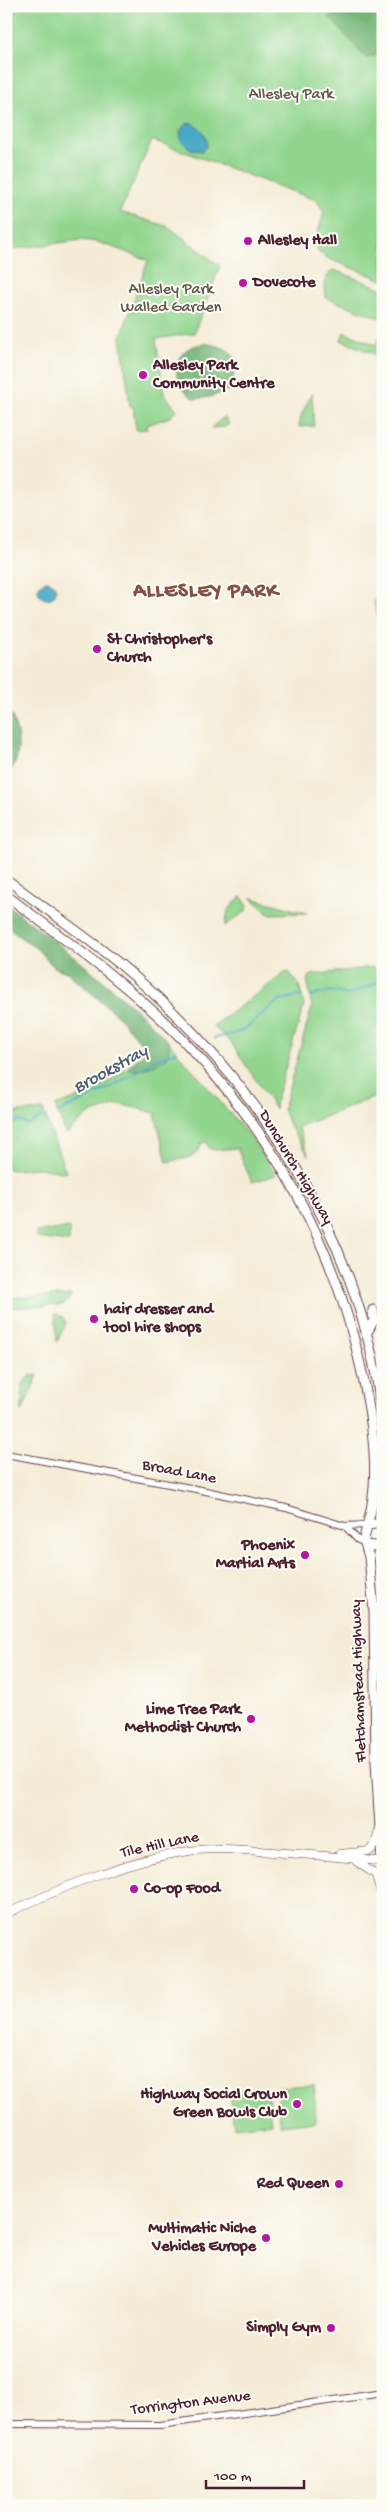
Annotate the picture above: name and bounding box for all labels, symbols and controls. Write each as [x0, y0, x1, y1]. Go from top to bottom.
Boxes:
park label: Allesley Park [249, 86, 335, 105]
place label: Allesley Hall [257, 232, 338, 251]
marker: Allesley Hall [242, 235, 254, 247]
place label: Dovecote [251, 274, 316, 293]
marker: Dovecote [237, 277, 249, 289]
park label: Allesley Park Walled Garden [121, 281, 222, 318]
place label: Allesley Park Community Centre [152, 357, 275, 394]
marker: Allesley Park Community Centre [137, 369, 149, 381]
district label: ALLESLEY PARK [132, 580, 280, 605]
place label: St Christopher's Church [106, 631, 213, 668]
marker: St Christopher's Church [91, 643, 103, 655]
water label: Brookstray [70, 1041, 153, 1099]
street label: Dunchurch Highway [253, 1107, 337, 1229]
place label: hair dresser and tool hire shops [102, 1301, 215, 1338]
marker: hair dresser and tool hire shops [88, 1313, 100, 1325]
street label: Broad Lane [139, 1456, 218, 1490]
place label: Phoenix Martial Arts [216, 1537, 296, 1574]
marker: Phoenix Martial Arts [299, 1549, 311, 1561]
street label: Fletchamstead Highway [348, 1599, 372, 1764]
place label: Lime Tree Park Methodist Church [125, 1701, 243, 1738]
marker: Lime Tree Park Methodist Church [245, 1713, 257, 1725]
street label: Tile Hill Lane [118, 1828, 201, 1864]
place label: Co-op Food [143, 1880, 222, 1899]
marker: Co-op Food [128, 1883, 140, 1895]
place label: Highway Social Crown Green Bowls Club [140, 2086, 288, 2123]
marker: Highway Social Crown Green Bowls Club [291, 2098, 303, 2110]
place label: Red Queen [256, 2175, 329, 2194]
marker: Red Queen [333, 2178, 345, 2190]
place label: Multimatic Niche Vehicles Europe [148, 2220, 257, 2257]
marker: Multimatic Niche Vehicles Europe [260, 2232, 272, 2244]
place label: Simply Gym [246, 2319, 322, 2338]
marker: Simply Gym [325, 2322, 337, 2334]
street label: Torrington Avenue [129, 2387, 253, 2421]
scale bar [206, 2457, 304, 2489]
text: 100 m [213, 2468, 252, 2486]

